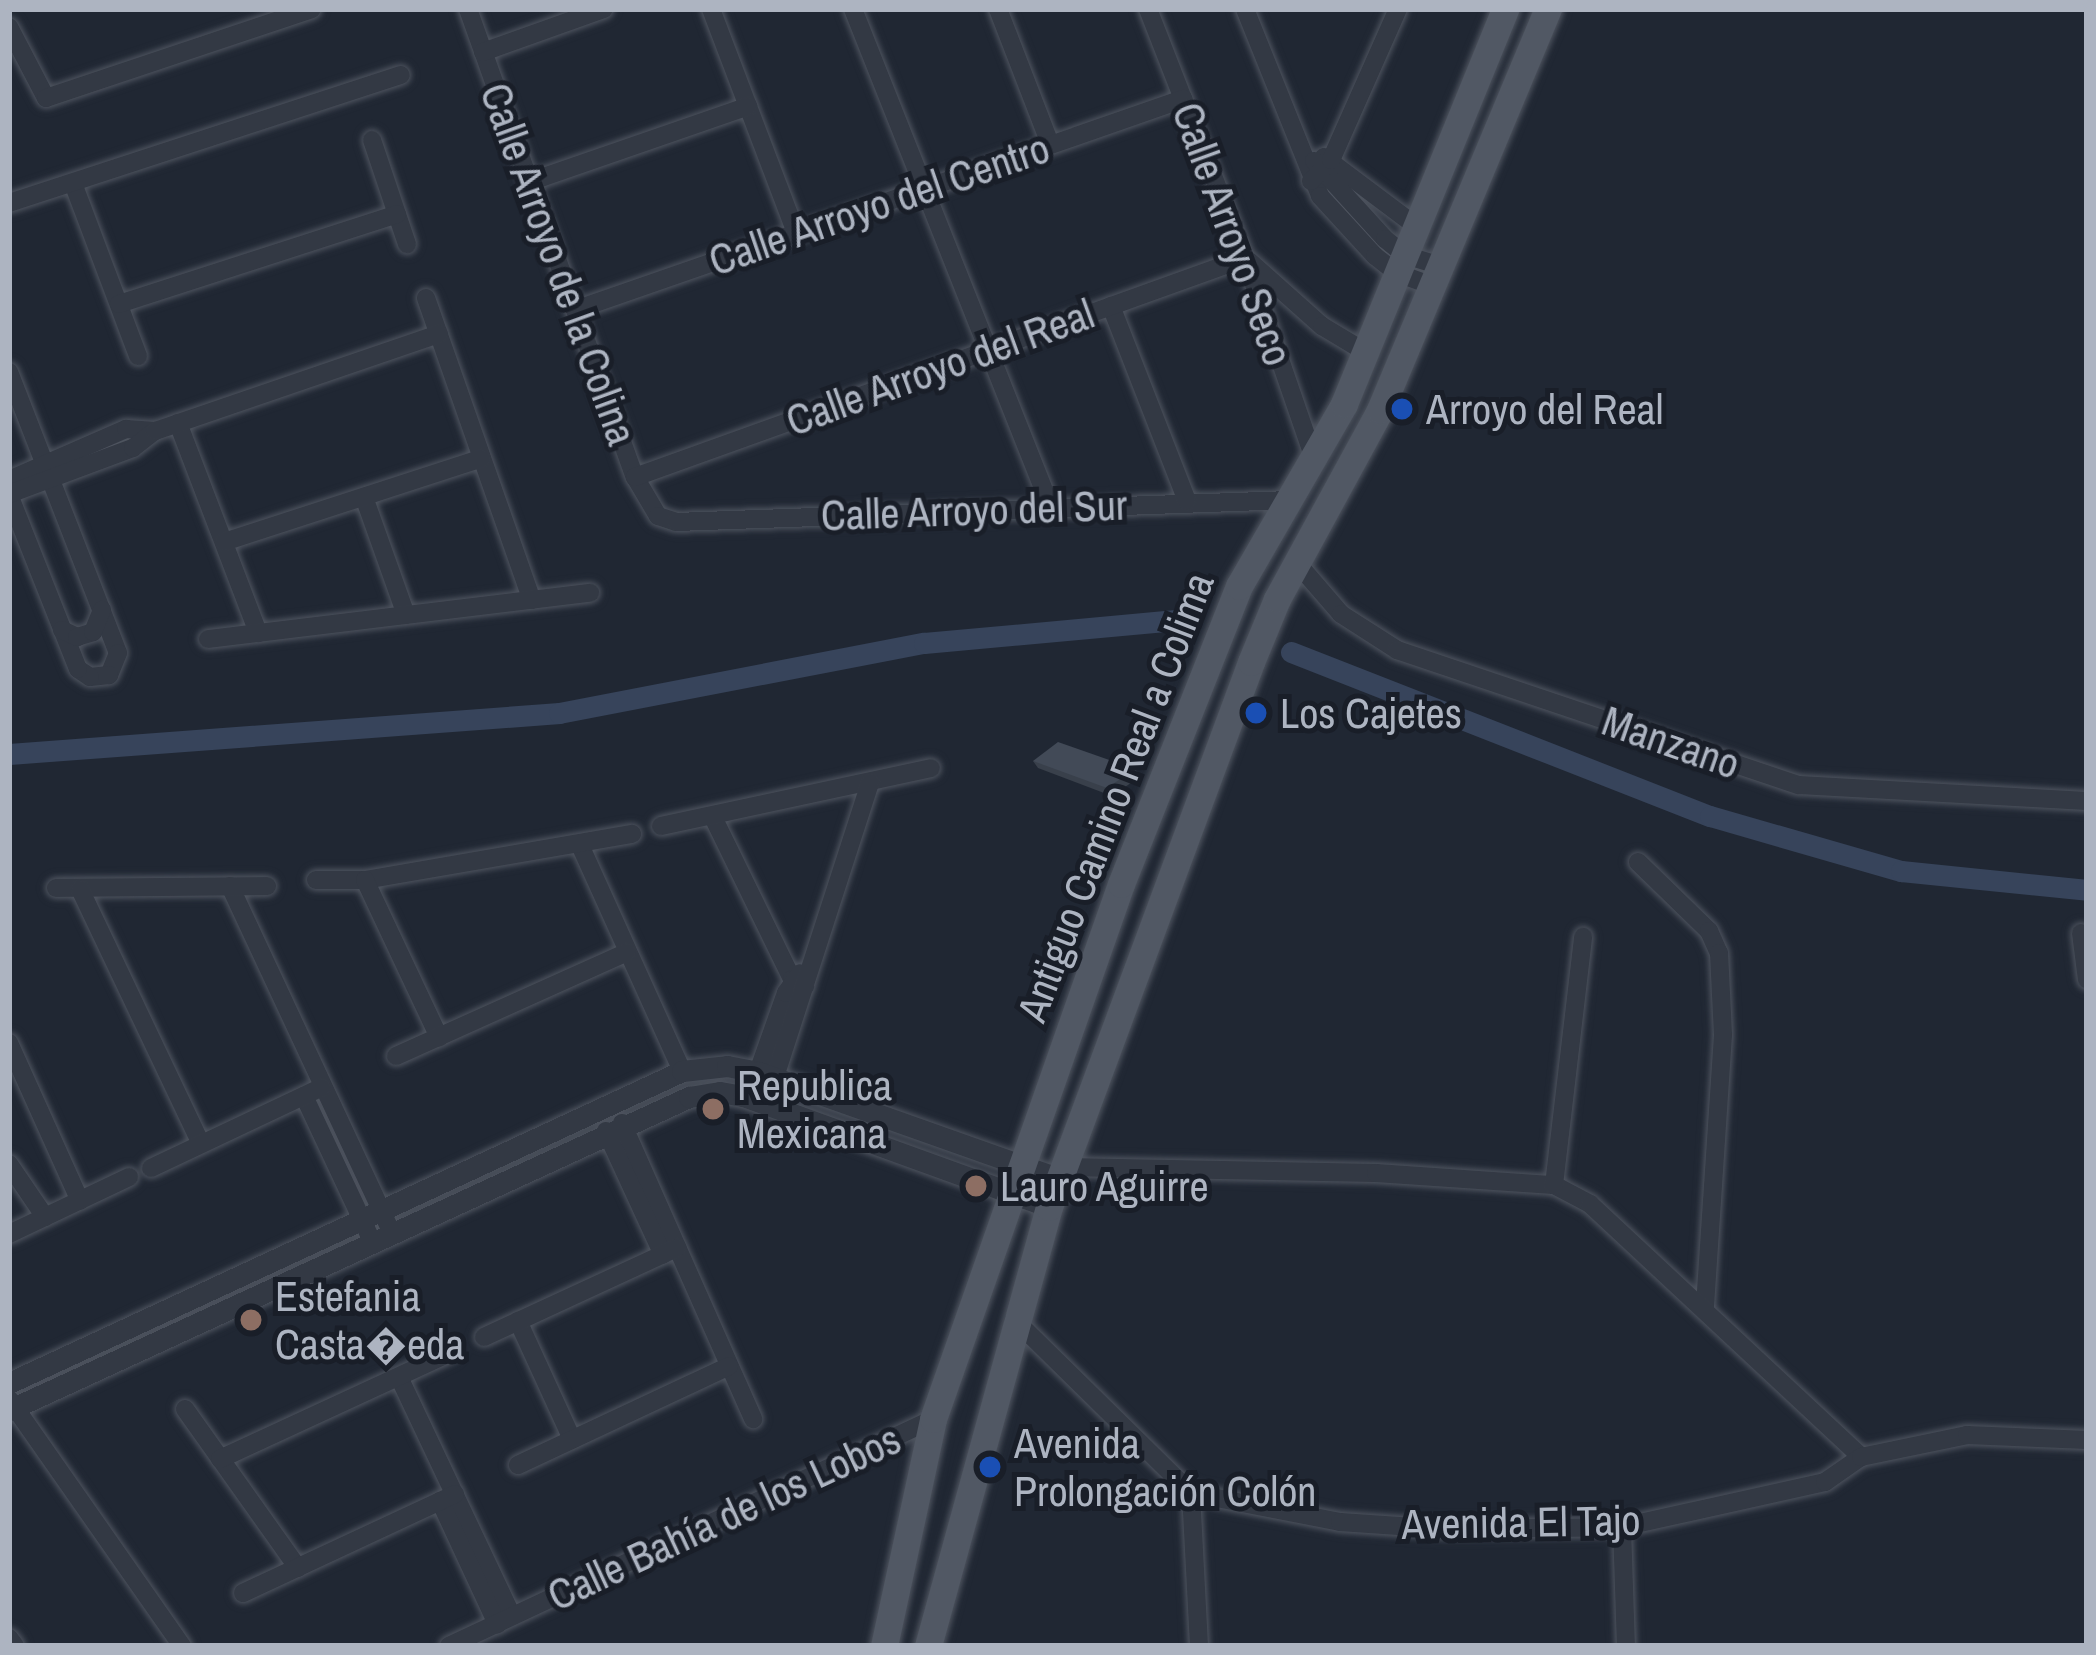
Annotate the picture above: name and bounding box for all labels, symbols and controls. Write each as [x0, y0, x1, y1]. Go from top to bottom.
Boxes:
street label: Calle Arroyo de la Colina [470, 76, 648, 452]
street label: Calle Arroyo Seco [1162, 95, 1304, 373]
street label: Calle Arroyo del Centro [702, 122, 1056, 286]
street label: Calle Arroyo del Real [779, 288, 1101, 446]
place label: Arroyo del Real [1426, 384, 1663, 434]
marker: Arroyo del Real [1389, 396, 1415, 422]
street label: Calle Arroyo del Sur [819, 479, 1129, 541]
street label: Antiguo Camino Real a Colima [1006, 565, 1224, 1029]
place label: Los Cajetes [1280, 688, 1462, 738]
street label: Manzano [1596, 695, 1746, 789]
marker: Los Cajetes [1243, 700, 1269, 726]
place label: Republica Mexicana [737, 1060, 892, 1158]
marker: Republica Mexicana [700, 1096, 726, 1122]
place label: Lauro Aguirre [1000, 1161, 1211, 1211]
marker: Lauro Aguirre [963, 1173, 989, 1199]
place label: Estefania Casta�eda [275, 1271, 464, 1370]
marker: Estefania Casta�eda [238, 1307, 264, 1333]
street label: Calle Bahía de los Lobos [540, 1413, 908, 1621]
place label: Avenida Prolongación Colón [1014, 1418, 1316, 1516]
marker: Avenida Prolongación Colón [977, 1454, 1003, 1480]
street label: Avenida El Tajo [1401, 1495, 1641, 1549]

